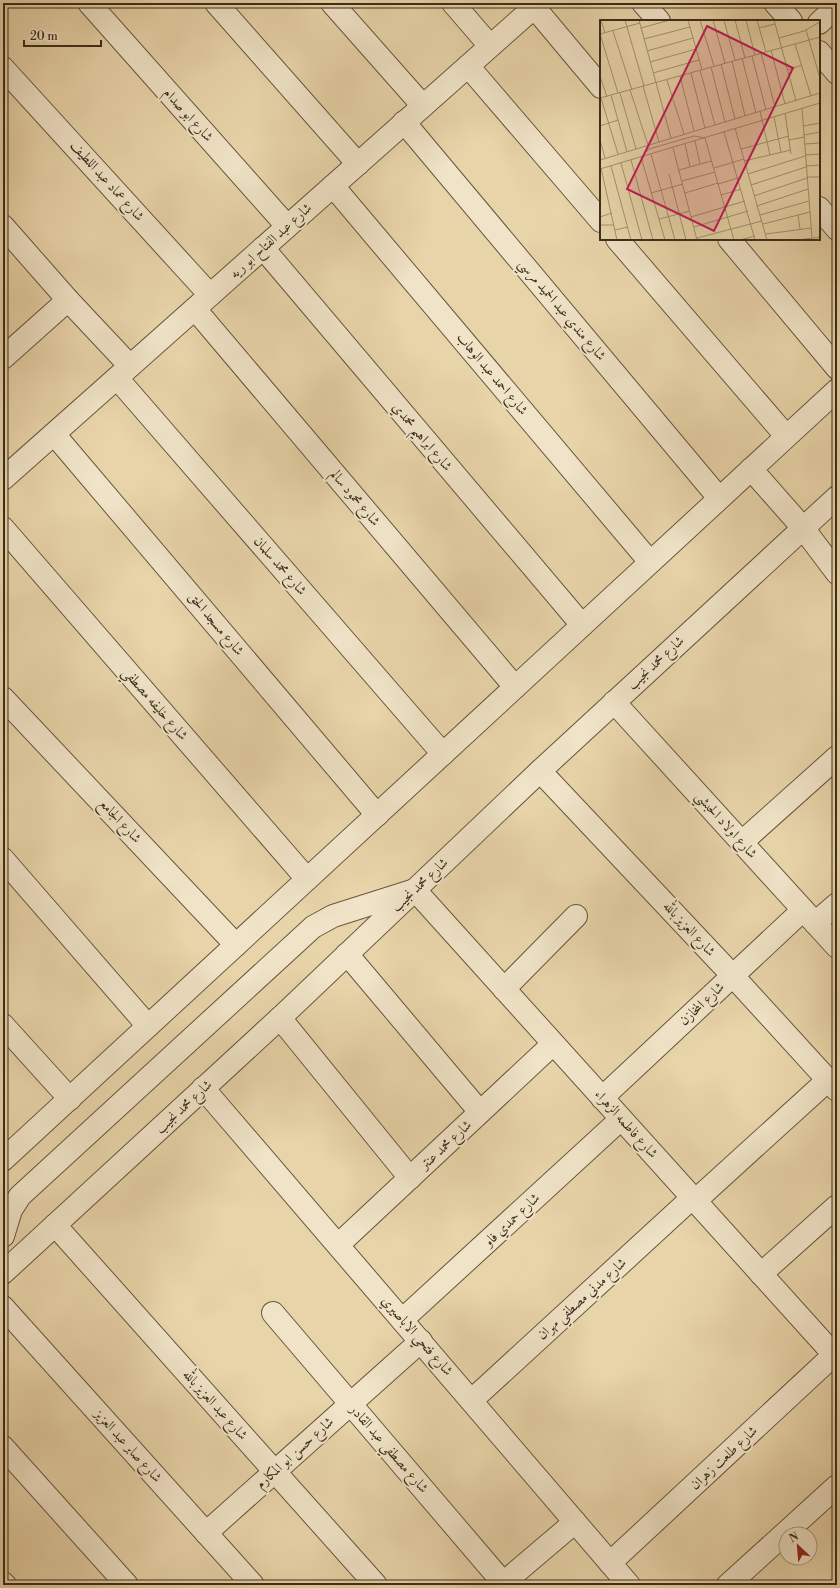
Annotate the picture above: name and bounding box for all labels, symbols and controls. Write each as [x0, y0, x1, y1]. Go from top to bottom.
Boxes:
inset map [600, 20, 820, 240]
scale bar [24, 22, 101, 48]
text: 20 m [30, 29, 58, 44]
street label: شارع ابو صدام [157, 84, 217, 148]
street label: شارع عماد عبد اللطيف [65, 137, 148, 227]
street label: شارع عبد الفتاح ابو ريه [226, 199, 318, 285]
street label: شارع مندي عبد الحميد مرسي [511, 255, 610, 367]
street label: شارع احمد عبد الوهاب [451, 329, 532, 420]
street label: شارع ابراهيم محمدي [385, 399, 456, 478]
street label: شارع محمود سالم [324, 466, 384, 532]
street label: شارع محمد سلمان [248, 533, 311, 601]
street label: شارع مسجد الحق [183, 588, 248, 661]
street label: شارع محمد نجيب [624, 632, 690, 695]
street label: شارع خليفه مصطفي [115, 664, 192, 747]
street label: شارع اولاد الحبشي [688, 787, 761, 865]
street label: شارع الجامع [92, 795, 145, 850]
street label: شارع محمد نجيب [388, 854, 454, 917]
street label: شارع العزيز بالله [657, 895, 722, 962]
street label: شارع المخازن [675, 978, 730, 1031]
street label: شارع محمد نجيب [152, 1076, 218, 1139]
street label: شارع فاطمه الزهراء [589, 1086, 662, 1164]
street label: شارع محمد عنتر [415, 1116, 477, 1176]
street label: شارع حمدي فاو [479, 1189, 545, 1253]
street label: شارع مدني مصطفي مهران [533, 1254, 633, 1347]
street label: شارع فتحي الاباصيري [375, 1292, 457, 1382]
street label: شارع عبد العزيز بالله [177, 1364, 254, 1445]
street label: شارع مصطفي عبد القادر [341, 1400, 432, 1500]
street label: شارع صابر عبد العزيز [88, 1404, 166, 1488]
street label: شارع حسن ابو المكارم [252, 1413, 340, 1495]
street label: شارع طلعت زهران [686, 1422, 763, 1495]
north arrow [778, 1526, 818, 1566]
text: N [787, 1530, 801, 1546]

